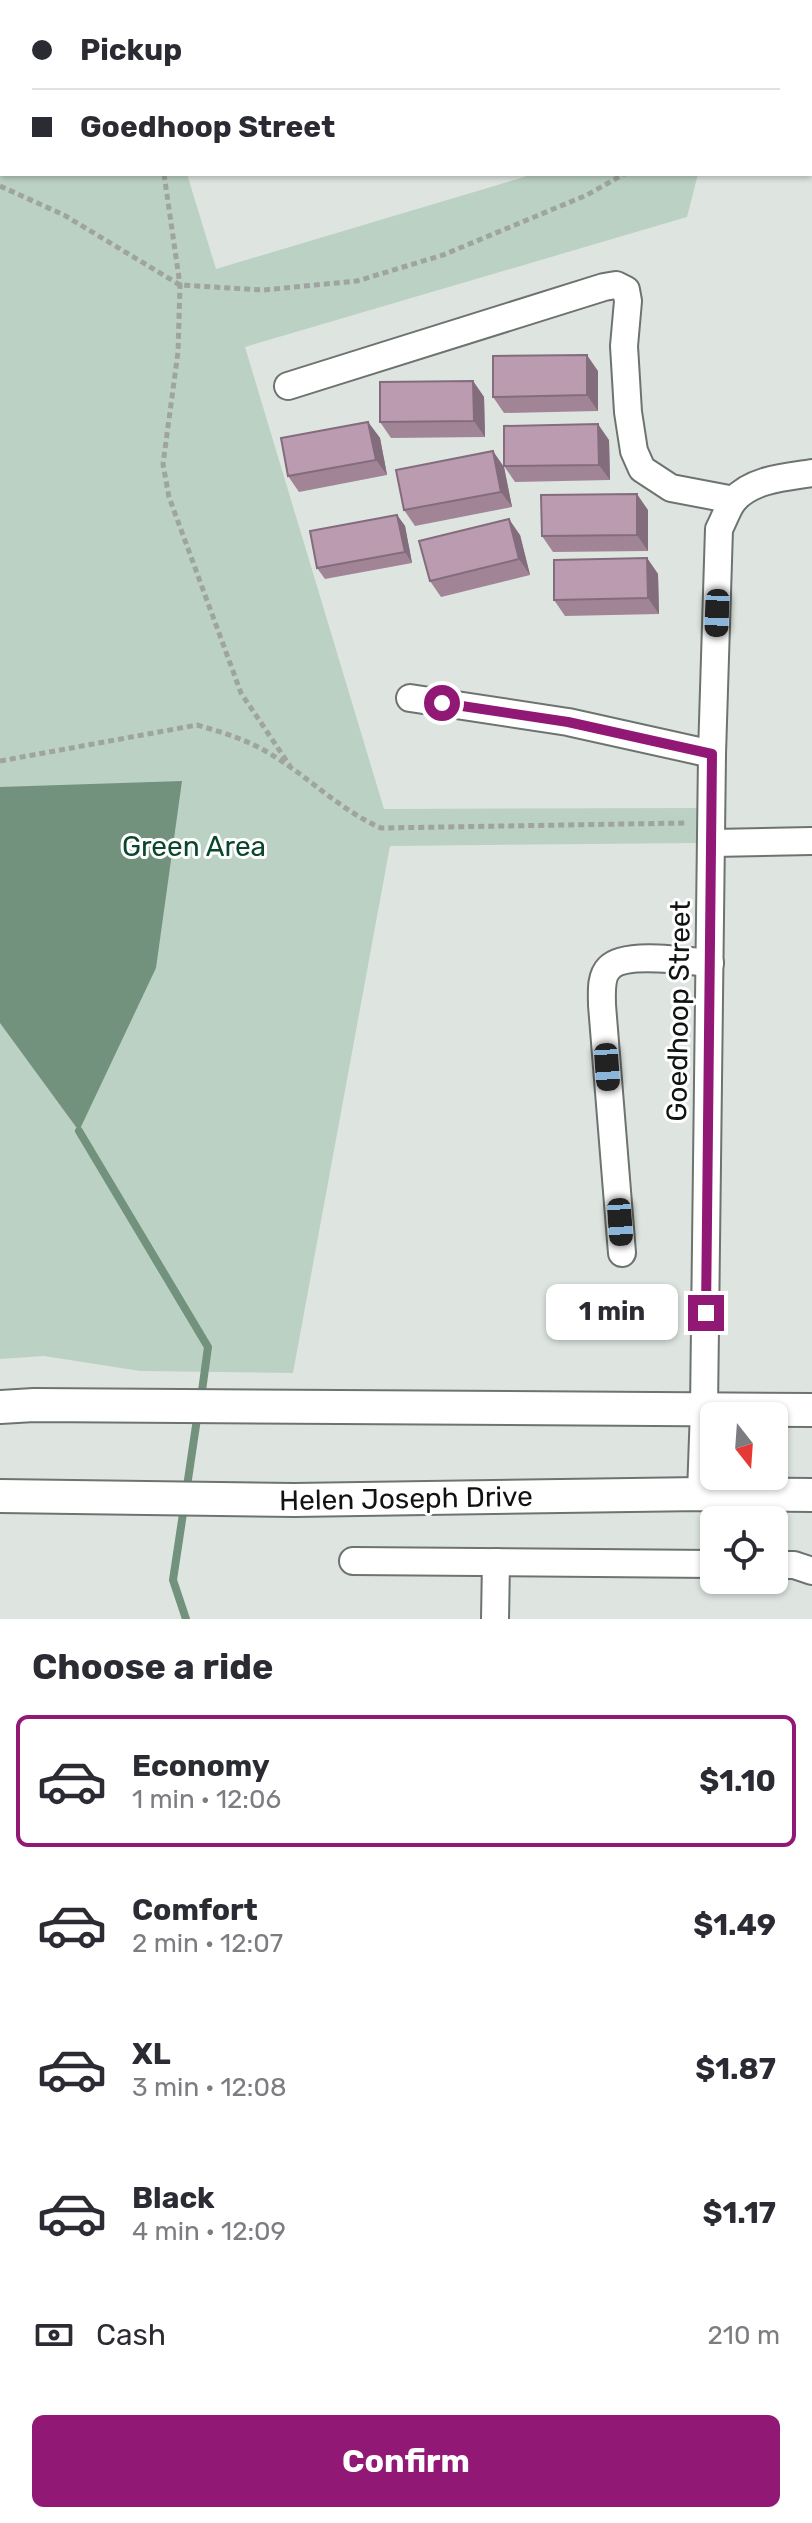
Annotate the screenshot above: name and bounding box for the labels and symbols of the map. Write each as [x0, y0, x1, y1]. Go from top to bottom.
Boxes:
car [704, 589, 730, 637]
route start [424, 685, 460, 721]
park label: Green Area [122, 830, 266, 863]
street label: Goedhoop Street [660, 900, 697, 1122]
car [593, 1042, 621, 1092]
car [606, 1197, 634, 1247]
callout: 1 min [546, 1285, 678, 1341]
route end [688, 1295, 724, 1331]
north arrow [700, 1402, 788, 1490]
street label: Helen Joseph Drive [279, 1480, 533, 1517]

